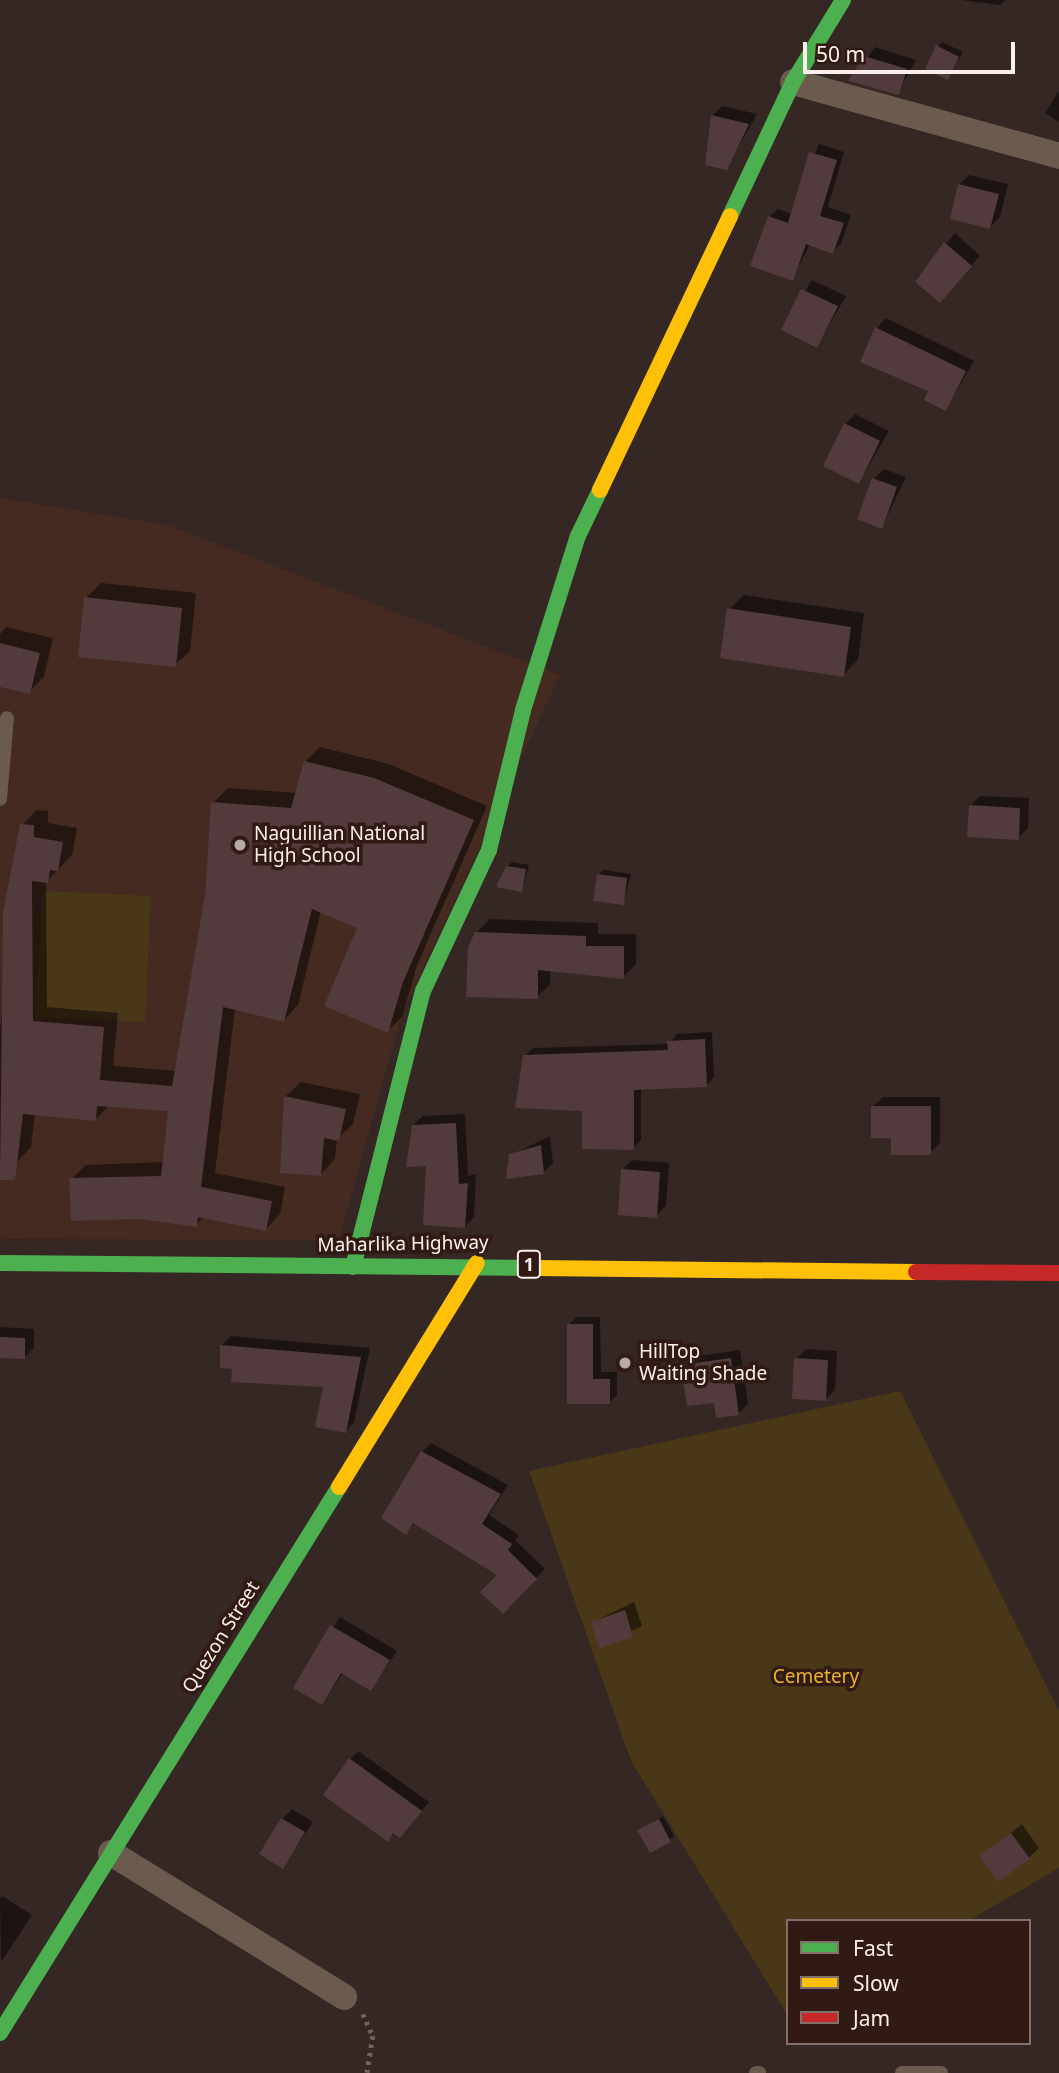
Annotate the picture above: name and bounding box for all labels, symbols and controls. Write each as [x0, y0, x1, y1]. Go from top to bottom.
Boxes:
scale bar [807, 28, 1019, 72]
text: 50 m [816, 40, 865, 68]
place label: Naguillian National High School [254, 823, 425, 867]
marker: Naguillian National High School [232, 837, 248, 853]
street label: Maharlika Highway [317, 1231, 489, 1257]
road number: 1 [517, 1250, 541, 1279]
place label: HillTop Waiting Shade [639, 1341, 767, 1385]
marker: HillTop Waiting Shade [617, 1355, 633, 1371]
street label: Quezon Street [178, 1577, 264, 1697]
park label: Cemetery [773, 1666, 859, 1688]
legend [786, 1919, 1031, 2045]
text: Fast [853, 1934, 893, 1962]
text: Slow [853, 1969, 899, 1997]
text: Jam [853, 2004, 890, 2032]

